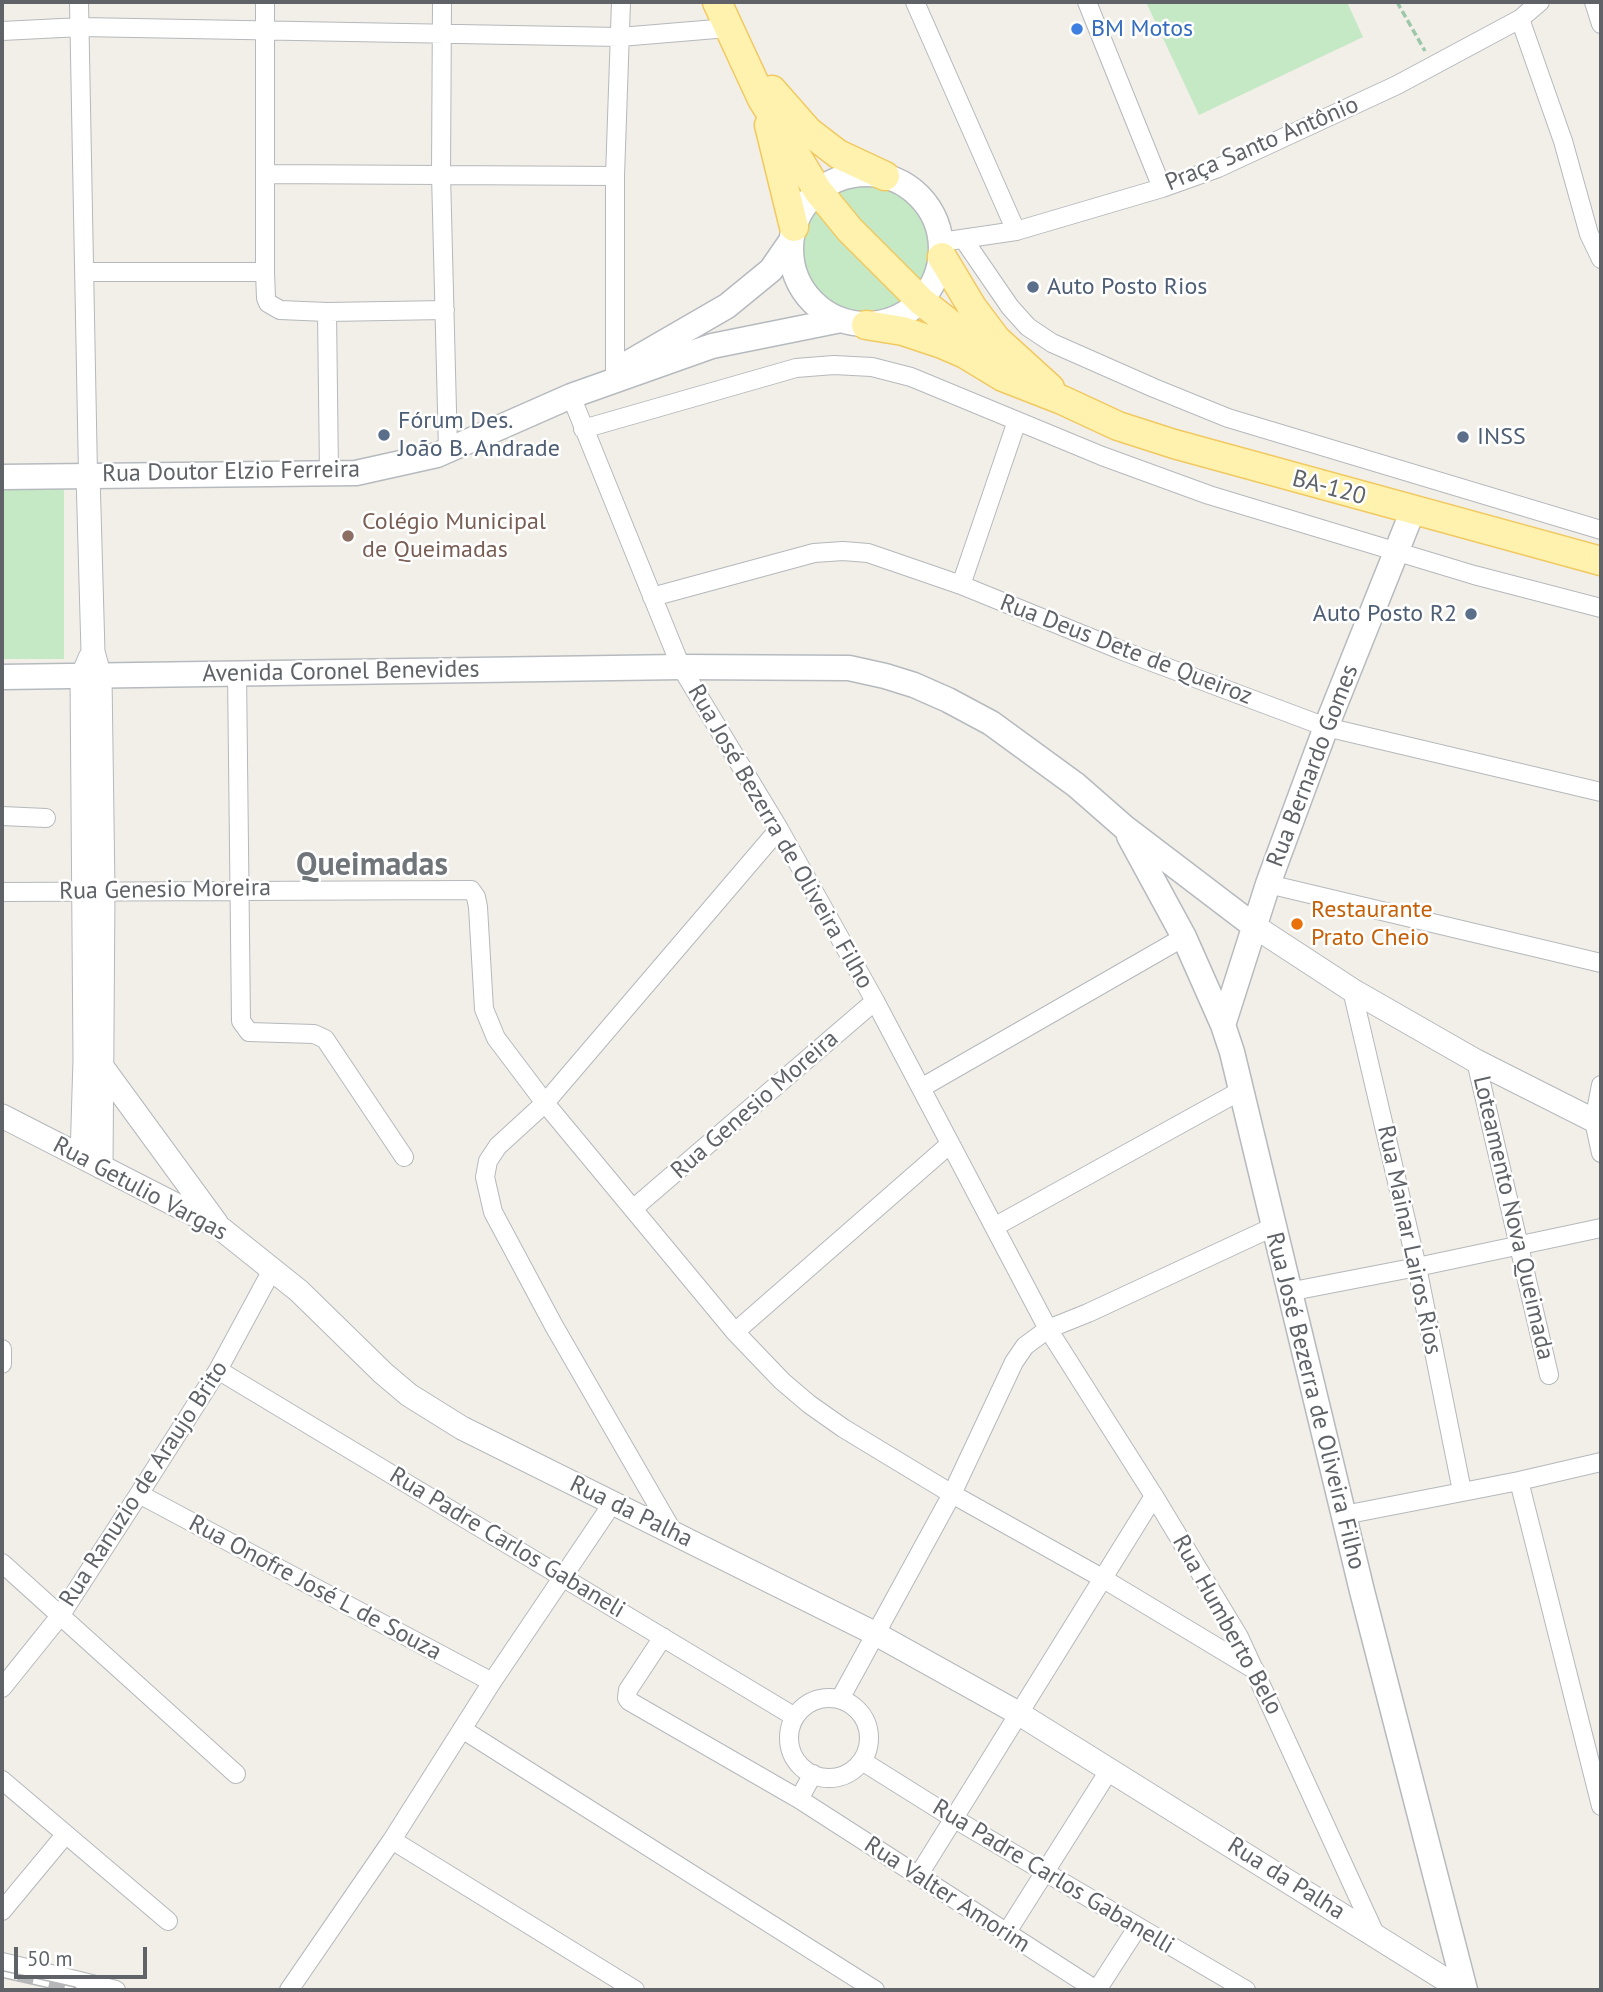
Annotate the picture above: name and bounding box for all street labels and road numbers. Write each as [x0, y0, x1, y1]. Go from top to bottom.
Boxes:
street label: Praça Santo Antônio [1161, 90, 1363, 198]
street label: Rua Doutor Elzio Ferreira [102, 455, 360, 489]
street label: BA-120 [1289, 464, 1369, 512]
street label: Rua Deus Dete de Queiroz [996, 589, 1256, 711]
street label: Avenida Coronel Benevides [202, 655, 480, 689]
street label: Rua Bernardo Gomes [1261, 661, 1365, 871]
street label: Rua José Bezerra de Oliveira Filho [681, 680, 879, 994]
street label: Rua Genesio Moreira [59, 874, 271, 906]
street label: Rua Genesio Moreira [666, 1025, 844, 1185]
street label: Loteamento Nova Queimada [1466, 1073, 1560, 1363]
street label: Rua Mainar Lairos Rios [1371, 1123, 1447, 1357]
street label: Rua Getulio Vargas [48, 1131, 232, 1247]
street label: Rua José Bezerra de Oliveira Filho [1259, 1229, 1371, 1573]
street label: Rua Ranuzio de Araujo Brito [54, 1356, 234, 1612]
street label: Rua Padre Carlos Gabaneli [384, 1461, 630, 1625]
street label: Rua da Palha [565, 1470, 697, 1554]
street label: Rua Onofre José L de Souza [184, 1509, 446, 1667]
street label: Rua Humberto Belo [1166, 1530, 1288, 1720]
street label: Rua Padre Carlos Gabanelli [927, 1793, 1179, 1961]
street label: Rua Valter Amorim [859, 1831, 1035, 1959]
street label: Rua da Palha [1222, 1832, 1350, 1926]

